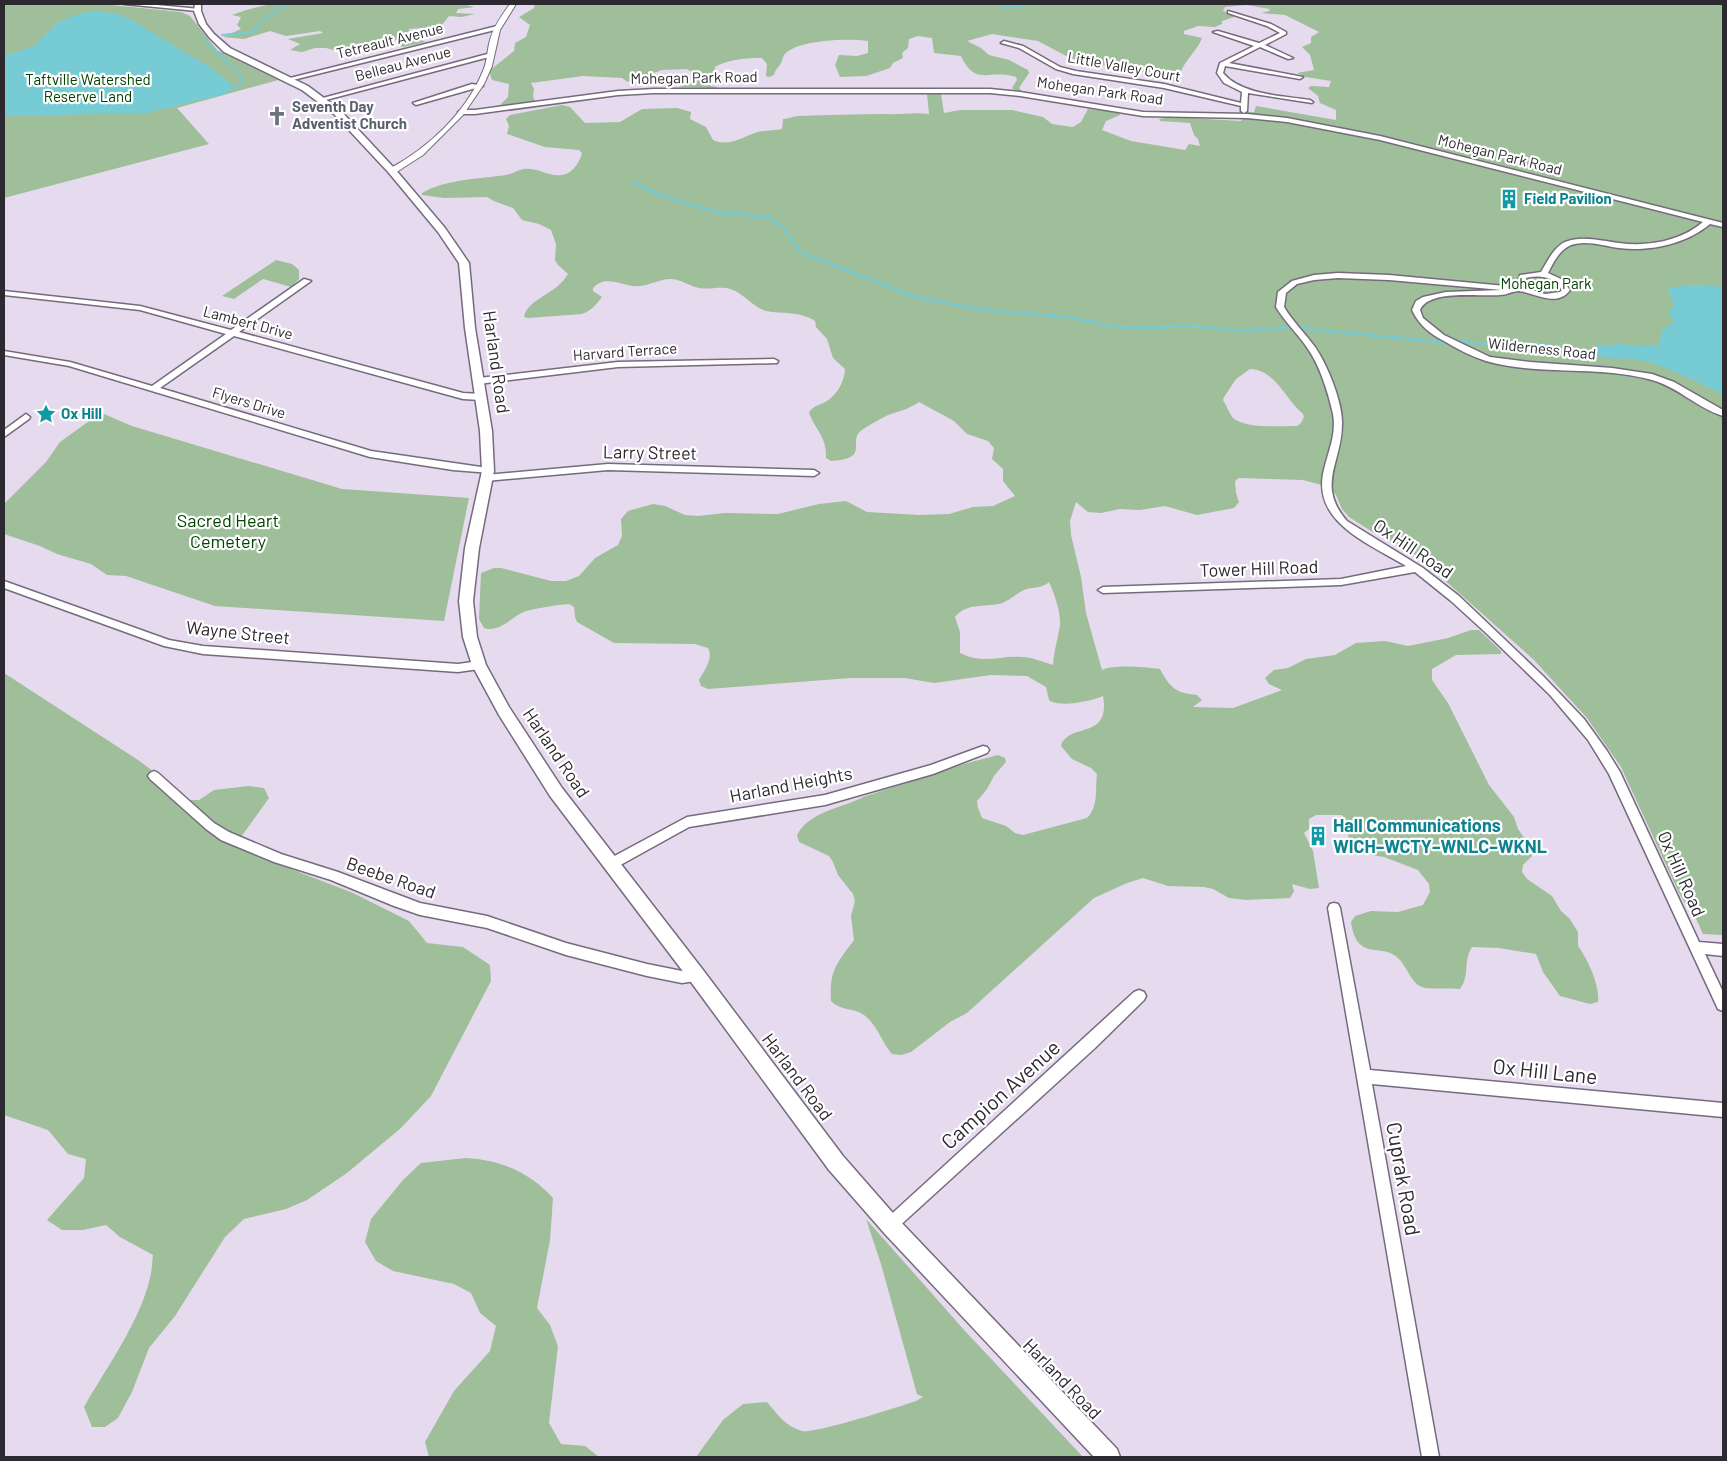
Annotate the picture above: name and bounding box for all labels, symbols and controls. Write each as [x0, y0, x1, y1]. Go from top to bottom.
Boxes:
street label: Tetreault Avenue [334, 18, 445, 62]
street label: Belleau Avenue [353, 42, 453, 84]
street label: Little Valley Court [1066, 47, 1182, 85]
street label: Mohegan Park Road [630, 67, 758, 87]
park label: Taftville Watershed Reserve Land [25, 70, 151, 105]
street label: Mohegan Park Road [1036, 72, 1164, 108]
place label: Seventh Day Adventist Church [292, 97, 407, 132]
church icon: Seventh Day Adventist Church [266, 105, 288, 127]
street label: Mohegan Park Road [1436, 130, 1564, 178]
building icon: Field Pavilion [1498, 188, 1520, 210]
place label: Field Pavilion [1524, 189, 1612, 207]
park label: Mohegan Park [1500, 274, 1592, 292]
street label: Lambert Drive [201, 301, 295, 343]
street label: Harland Road [479, 309, 515, 415]
street label: Wilderness Road [1487, 333, 1597, 363]
street label: Harvard Terrace [572, 338, 678, 364]
street label: Flyers Drive [210, 382, 288, 422]
place icon: Ox Hill [35, 403, 57, 425]
place label: Ox Hill [61, 404, 102, 422]
street label: Larry Street [603, 440, 697, 464]
park label: Sacred Heart Cemetery [177, 509, 279, 552]
street label: Ox Hill Road [1370, 513, 1458, 583]
street label: Tower Hill Road [1199, 555, 1319, 581]
street label: Wayne Street [185, 616, 291, 648]
street label: Harland Road [519, 703, 595, 802]
street label: Harland Heights [728, 761, 854, 807]
place label: Hall Communications WICH–WCTY–WNLC–WKNL [1333, 814, 1547, 857]
building icon: Hall Communications WICH–WCTY–WNLC–WKNL [1307, 825, 1329, 847]
street label: Ox Hill Road [1653, 827, 1711, 920]
street label: Beebe Road [344, 851, 439, 903]
street label: Harland Road [758, 1028, 838, 1124]
street label: Campion Avenue [935, 1034, 1065, 1154]
street label: Ox Hill Lane [1492, 1053, 1599, 1088]
street label: Cuprak Road [1382, 1120, 1427, 1238]
street label: Harland Road [1019, 1333, 1107, 1423]

